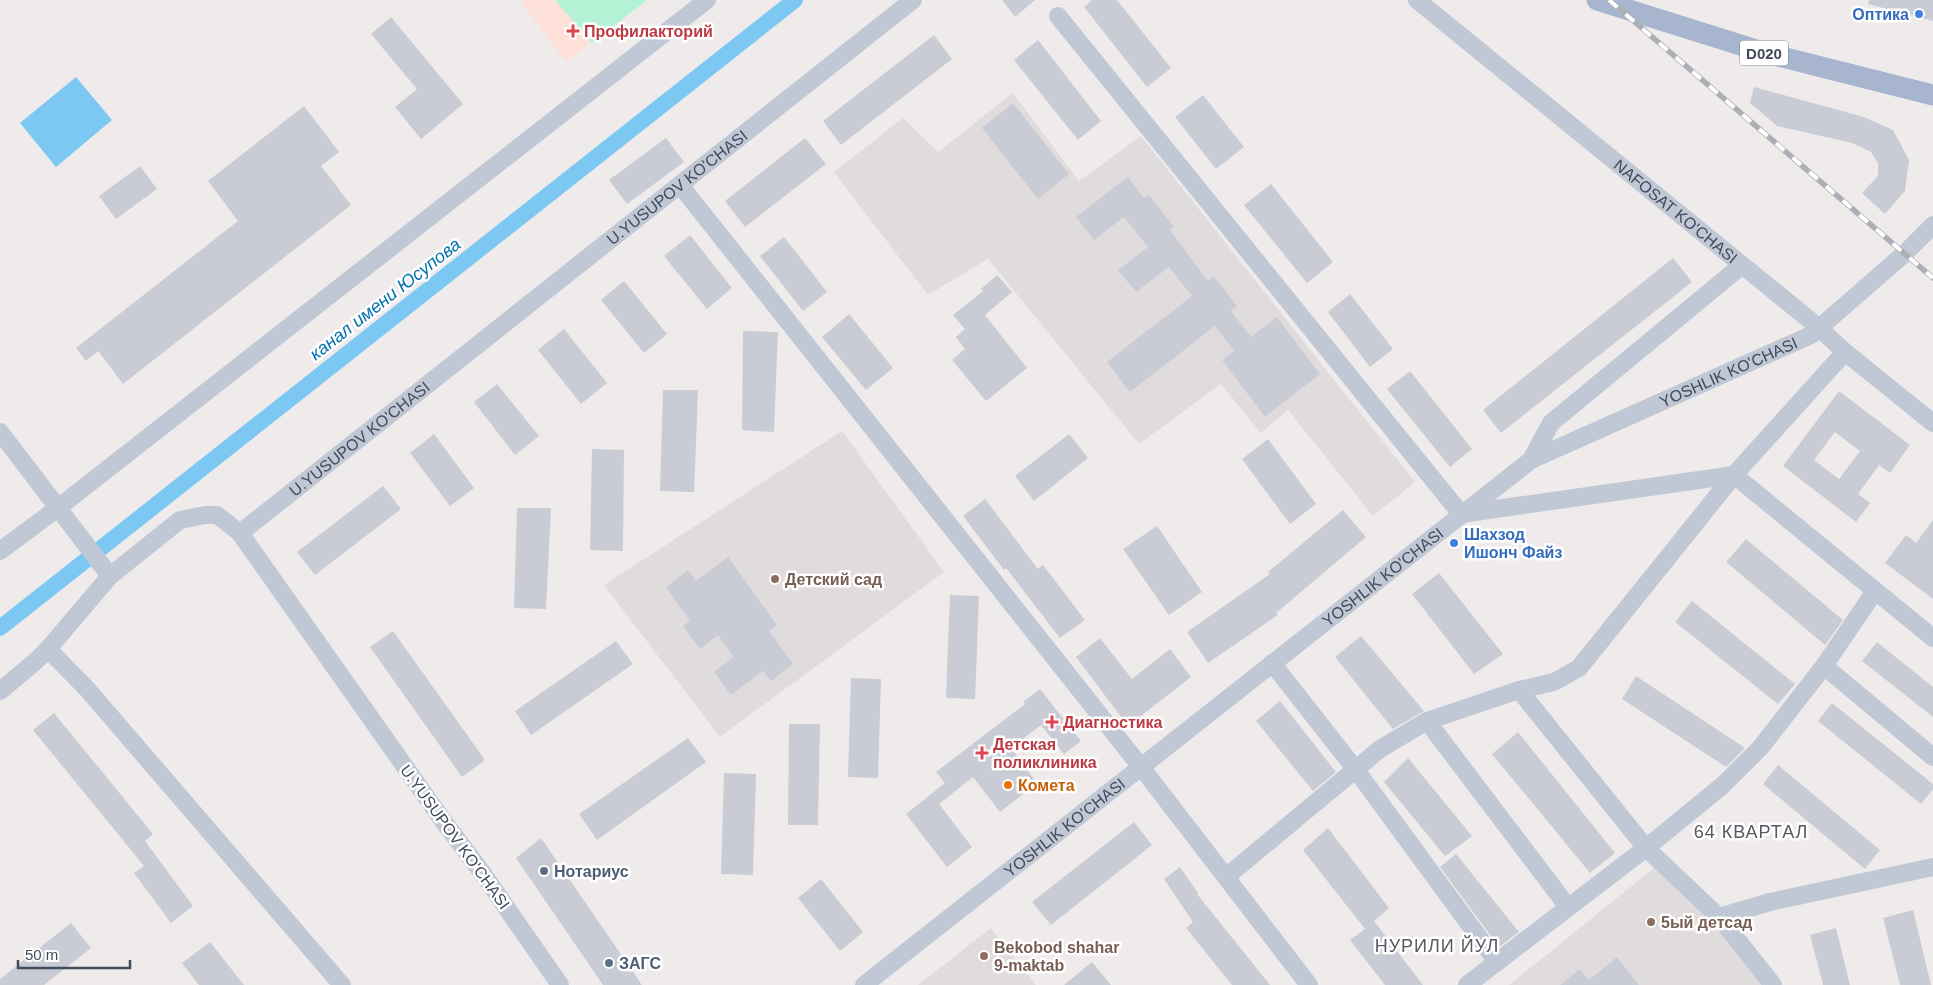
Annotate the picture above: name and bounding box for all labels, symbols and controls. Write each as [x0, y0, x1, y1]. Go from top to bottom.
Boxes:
place label: Оптика [1852, 6, 1909, 23]
marker: Оптика [1913, 8, 1925, 20]
place label: Профилакторий [584, 23, 713, 40]
marker: Профилакторий [566, 24, 580, 38]
road number: D020 [1740, 40, 1788, 66]
street label: U.YUSUPOV KO'CHASI [603, 126, 750, 248]
street label: NAFOSAT KO'CHASI [1611, 156, 1741, 266]
water label: канал имени Юсупова [306, 234, 464, 364]
street label: YOSHLIK KO'CHASI [1657, 334, 1800, 410]
street label: U.YUSUPOV KO'CHASI [286, 378, 433, 499]
street label: YOSHLIK KO'CHASI [1319, 524, 1446, 630]
place label: Шахзод Ишонч Файз [1464, 526, 1562, 561]
marker: Шахзод Ишонч Файз [1448, 537, 1460, 549]
place label: Детский сад [785, 571, 882, 588]
marker: Детский сад [769, 573, 781, 585]
place label: Диагностика [1063, 714, 1163, 731]
marker: Диагностика [1045, 715, 1059, 729]
place label: Детская поликлиника [993, 736, 1097, 771]
marker: Детская поликлиника [975, 746, 989, 760]
street label: U.YUSUPOV KO'CHASI [397, 762, 513, 912]
street label: YOSHLIK KO'CHASI [1001, 775, 1128, 880]
place label: Комета [1018, 777, 1075, 794]
marker: Комета [1002, 779, 1014, 791]
district label: 64 КВАРТАЛ [1694, 822, 1808, 842]
place label: Нотариус [554, 863, 629, 880]
marker: Нотариус [538, 865, 550, 877]
place label: 5ый детсад [1661, 914, 1752, 931]
marker: 5ый детсад [1645, 916, 1657, 928]
district label: НУРИЛИ ЙУЛ [1375, 935, 1499, 956]
scale bar [18, 938, 130, 970]
place label: Bekobod shahar 9-maktab [994, 939, 1119, 974]
text: 50 m [25, 946, 58, 963]
marker: Bekobod shahar 9-maktab [978, 950, 990, 962]
place label: ЗАГС [619, 955, 661, 972]
marker: ЗАГС [603, 957, 615, 969]

